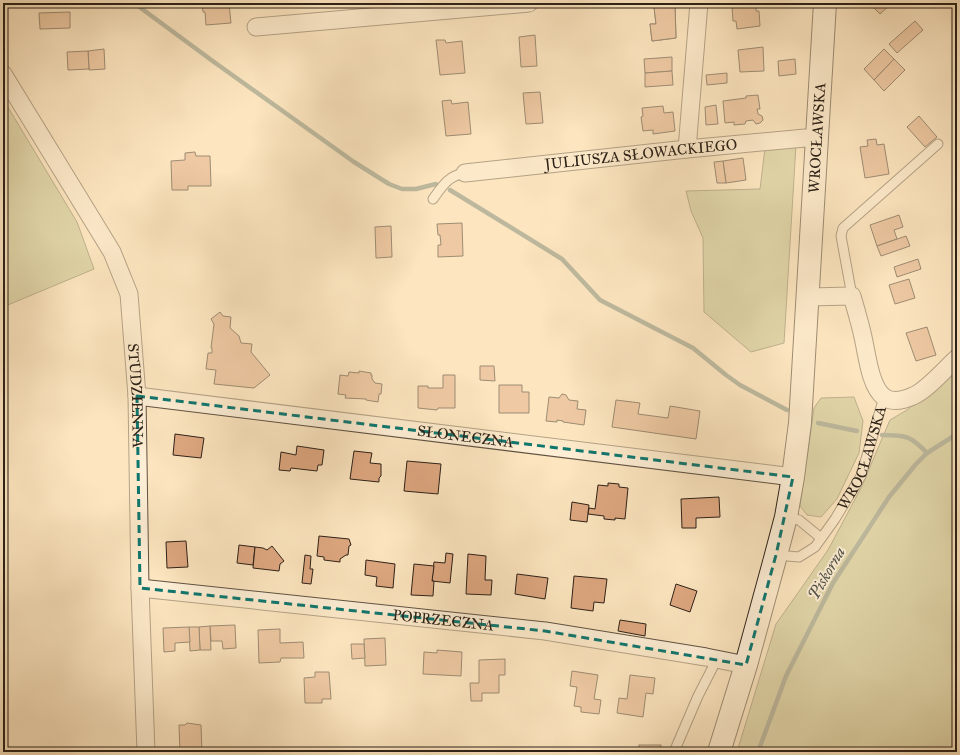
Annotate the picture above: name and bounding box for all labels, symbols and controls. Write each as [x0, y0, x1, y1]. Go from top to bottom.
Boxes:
street label: WROCŁAWSKA [805, 82, 829, 194]
street label: JULIUSZA SŁOWACKIEGO [542, 135, 738, 175]
street label: STUDZIENNA [124, 343, 147, 448]
street label: WROCŁAWSKA [834, 404, 890, 513]
street label: SŁONECZNA [416, 422, 515, 451]
water label: Piskorna [804, 543, 849, 603]
street label: POPRZECZNA [392, 606, 495, 635]

